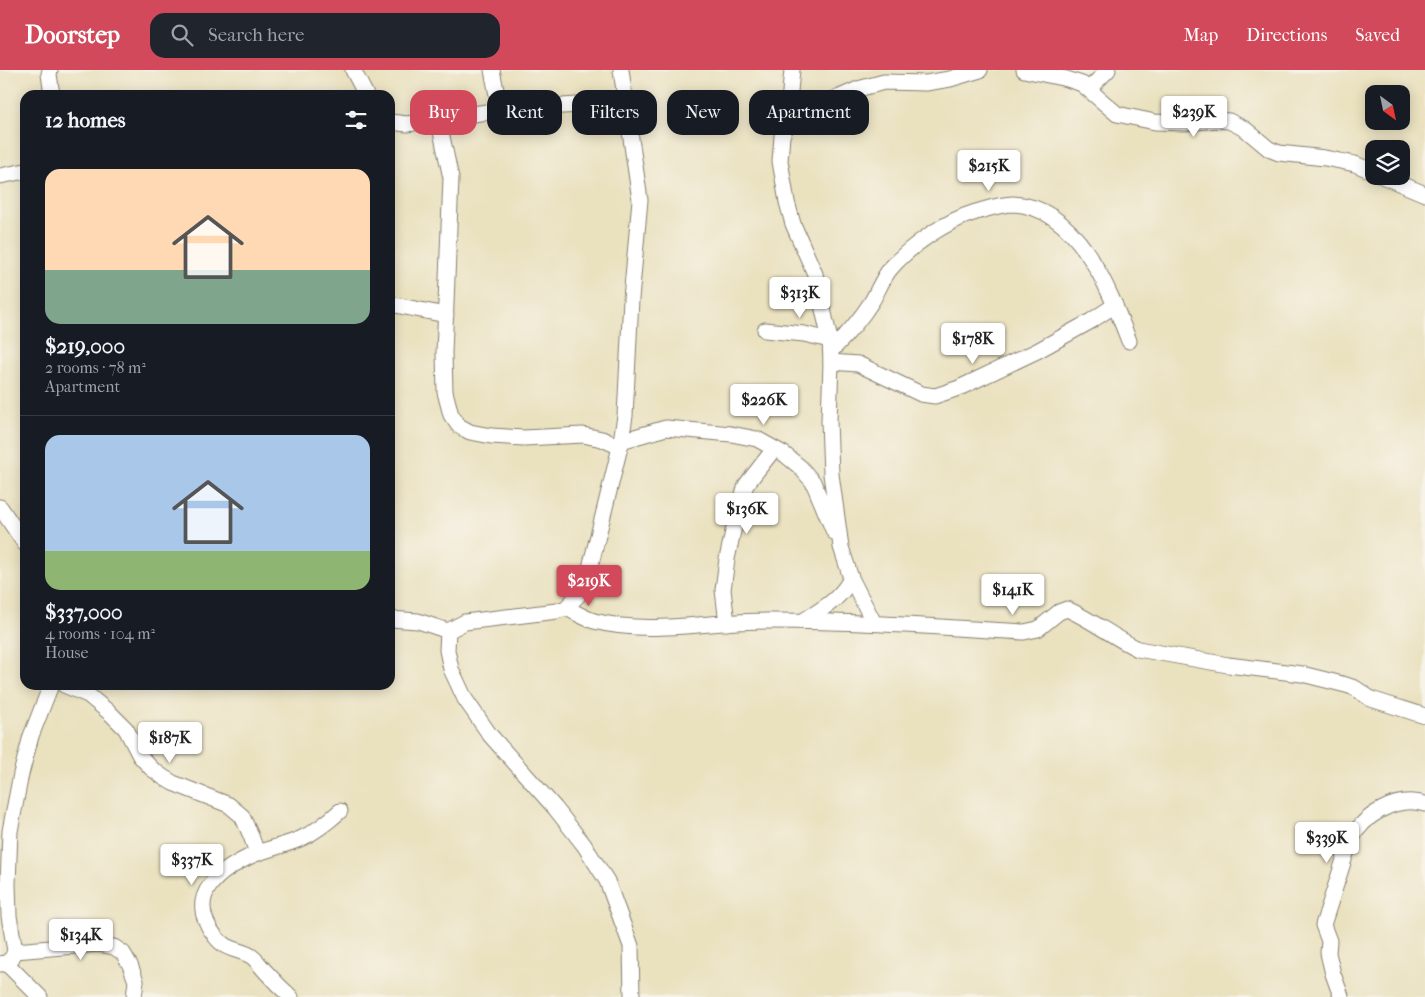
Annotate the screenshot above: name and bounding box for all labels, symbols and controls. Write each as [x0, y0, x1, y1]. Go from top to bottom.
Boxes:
search box [150, 13, 500, 58]
text: Doorstep [25, 21, 120, 49]
icon: search [168, 21, 196, 49]
text: Search here [208, 24, 304, 46]
text: Map [1184, 25, 1218, 46]
text: Directions [1246, 25, 1327, 46]
text: Saved [1355, 25, 1400, 46]
north arrow [1365, 85, 1410, 130]
map controls [1365, 85, 1410, 185]
chip: Buy [410, 90, 477, 135]
chip: Rent [487, 90, 562, 135]
chip: Filters [572, 90, 657, 135]
chip: New [667, 90, 739, 135]
chip: Apartment [749, 90, 869, 135]
pin: $239K [1159, 96, 1229, 138]
text: $239K [1172, 102, 1216, 121]
icon: filters [342, 106, 370, 134]
text: 12 homes [45, 108, 126, 132]
button: layers [1365, 140, 1410, 185]
pin: $215K [954, 150, 1024, 192]
text: $215K [968, 156, 1010, 175]
icon: home [163, 202, 253, 292]
pin: $313K [765, 276, 835, 319]
text: $313K [780, 283, 820, 302]
pin: $178K [938, 322, 1008, 365]
text: $178K [952, 329, 994, 348]
text: $219,000 [45, 334, 125, 358]
text: 2 rooms · 78 m² [45, 358, 146, 377]
text: Apartment [45, 377, 120, 396]
pin: $226K [729, 384, 799, 426]
text: $226K [741, 390, 787, 409]
icon: home [163, 467, 253, 557]
pin: $136K [712, 492, 782, 535]
text: $136K [726, 499, 768, 518]
pin: $219K [554, 564, 624, 607]
text: $219K [568, 571, 610, 590]
pin: $141K [978, 574, 1048, 616]
text: $141K [992, 580, 1034, 599]
text: $337,000 [45, 600, 123, 624]
text: 4 rooms · 104 m² [45, 624, 155, 643]
text: House [45, 643, 88, 662]
pin: $187K [135, 722, 205, 764]
text: $187K [149, 728, 191, 747]
pin: $339K [1292, 822, 1362, 864]
text: $339K [1306, 828, 1348, 847]
pin: $337K [157, 844, 227, 886]
text: $337K [171, 850, 213, 869]
pin: $134K [46, 918, 116, 961]
text: $134K [60, 925, 102, 944]

